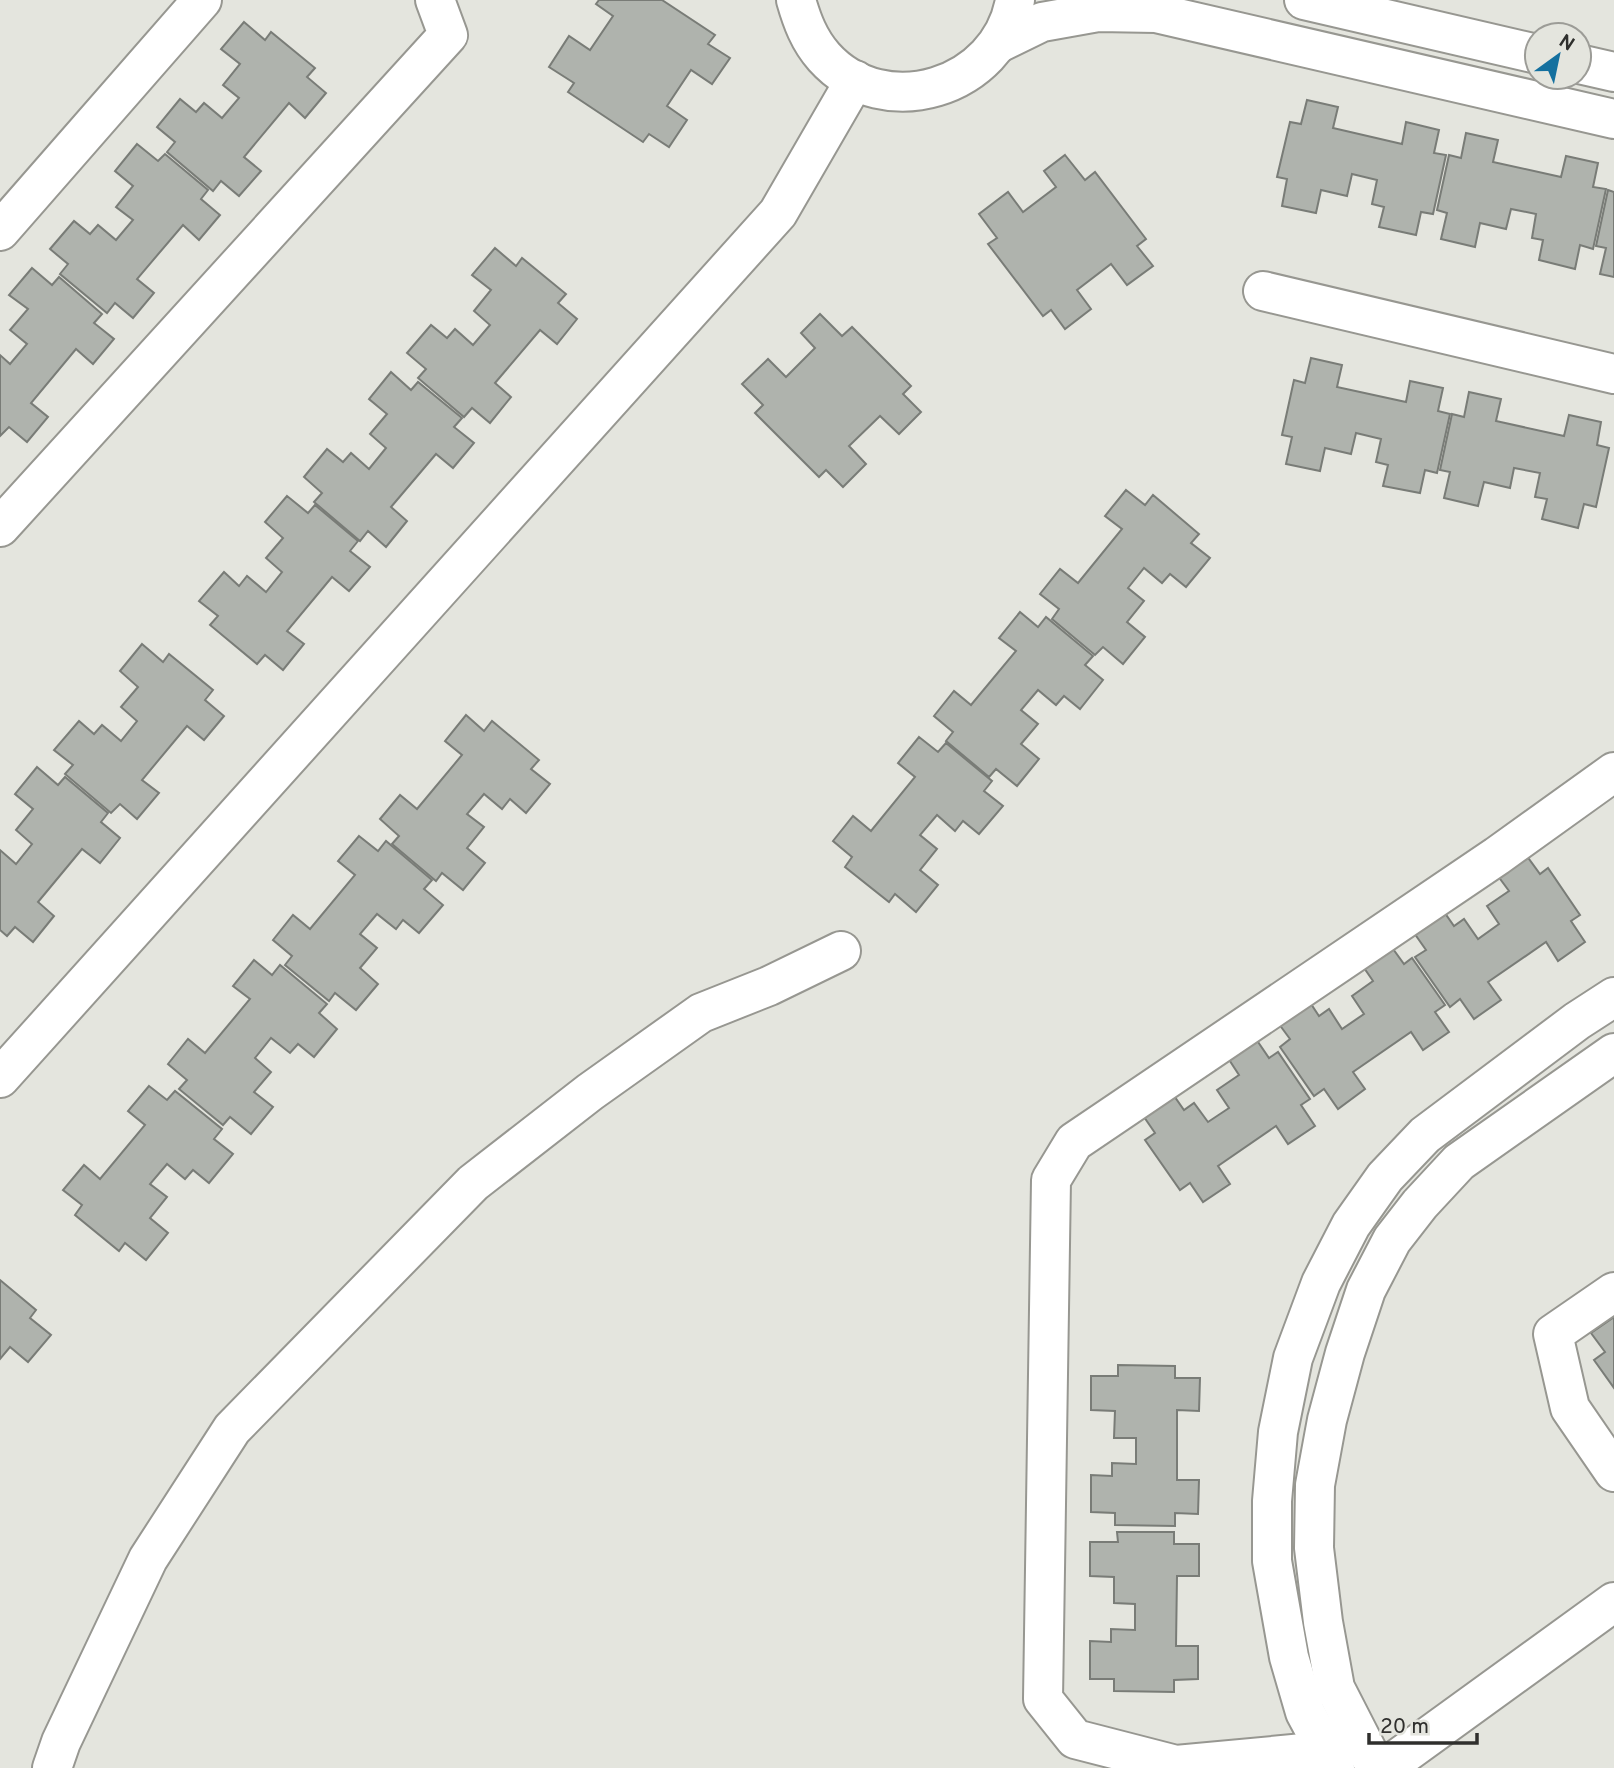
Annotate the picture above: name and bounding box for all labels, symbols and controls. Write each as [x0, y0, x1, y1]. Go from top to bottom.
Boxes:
north arrow [1523, 21, 1593, 91]
text: N [1554, 30, 1578, 57]
scale bar [1369, 1702, 1478, 1746]
text: 20 m [1380, 1714, 1429, 1741]

